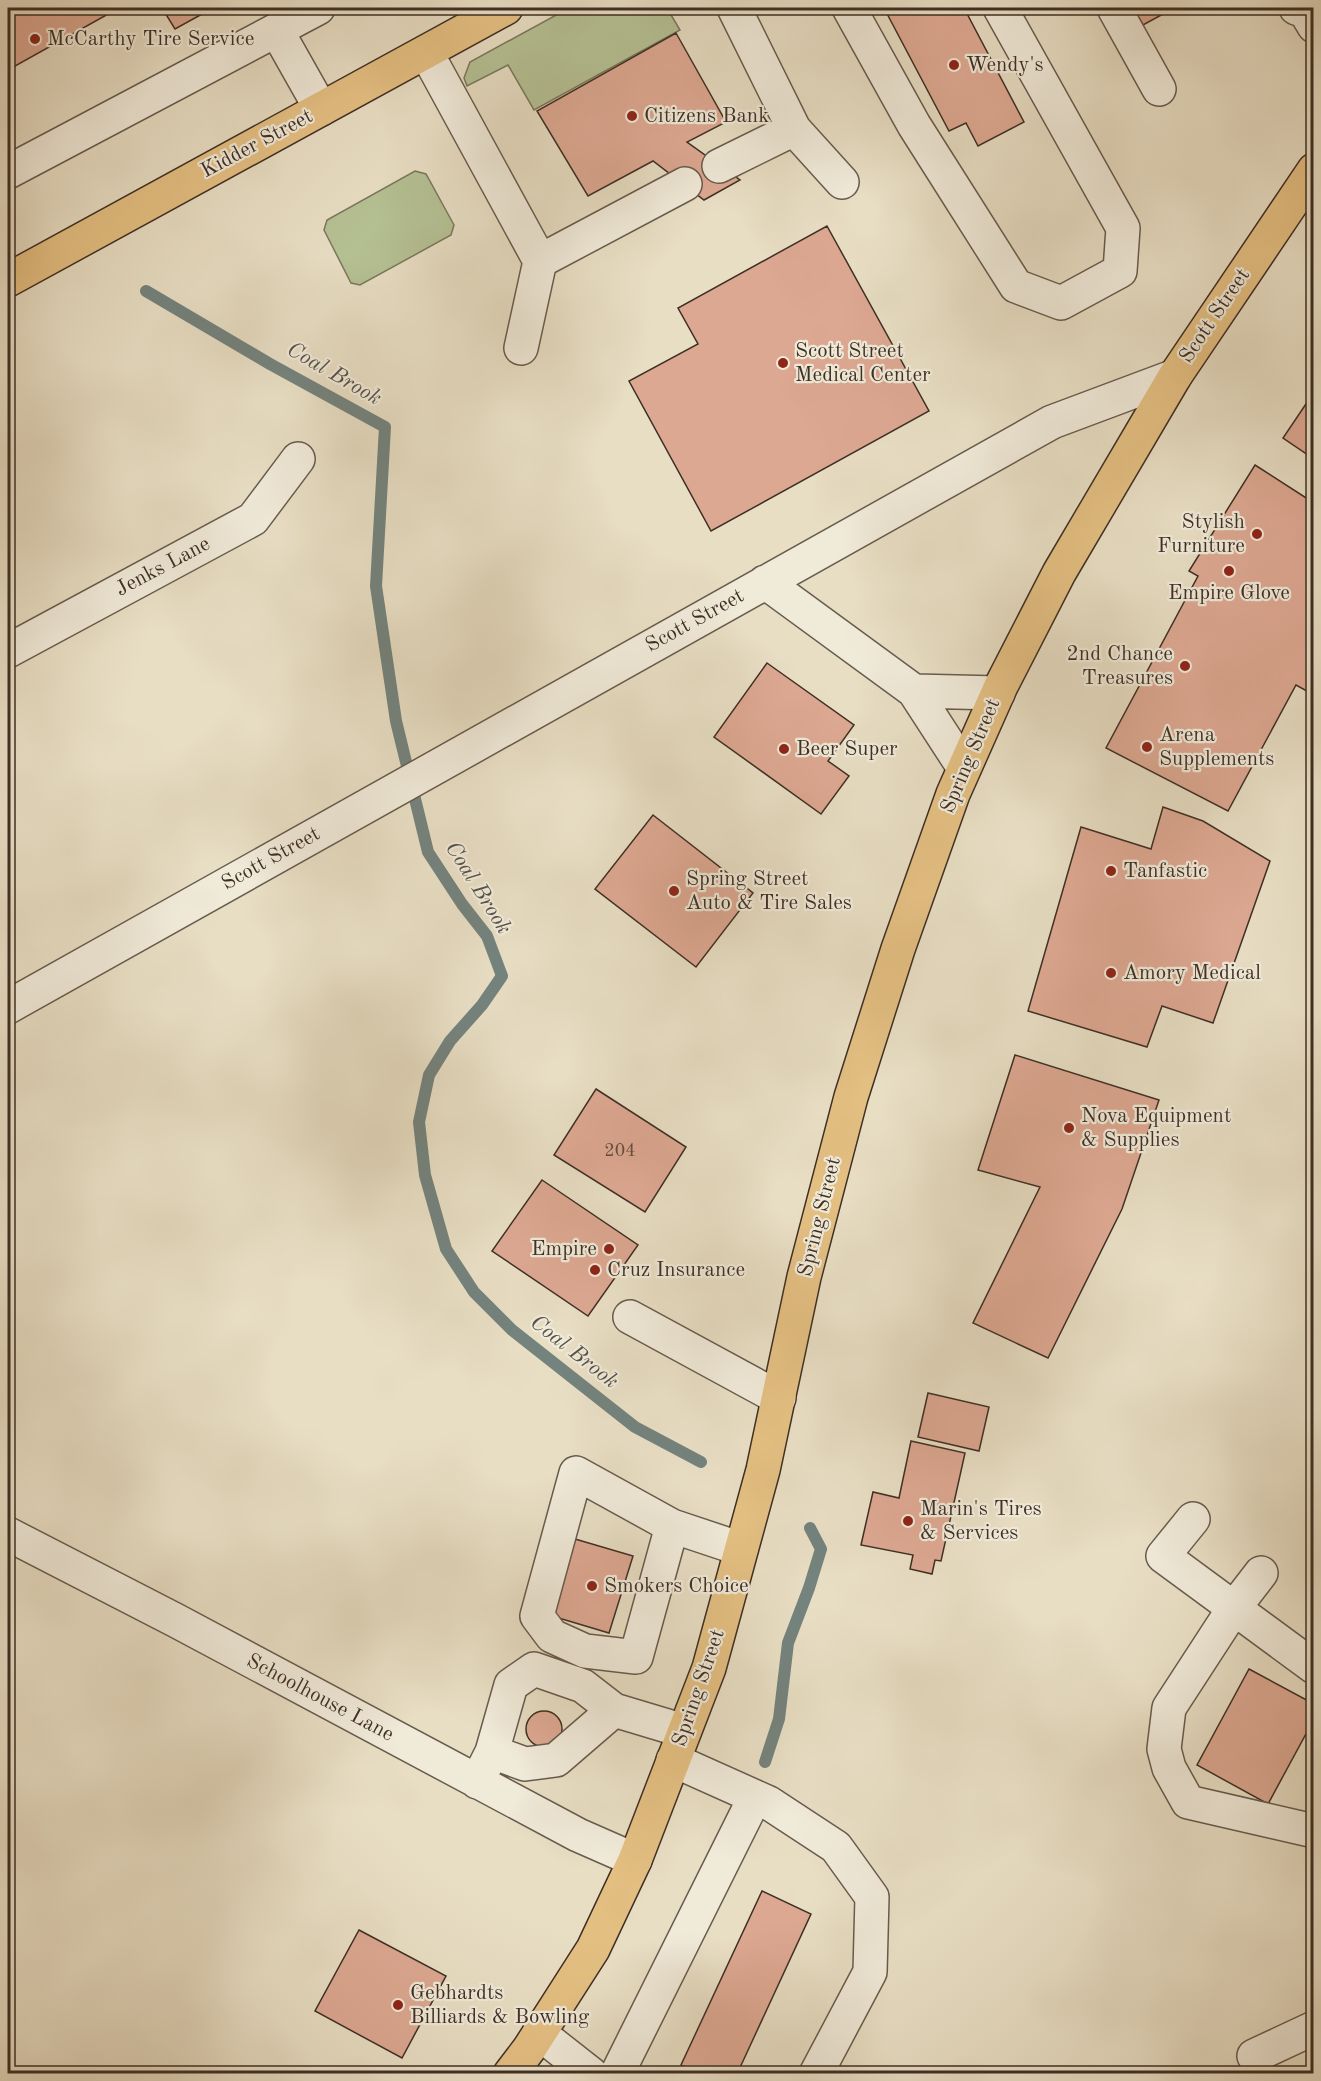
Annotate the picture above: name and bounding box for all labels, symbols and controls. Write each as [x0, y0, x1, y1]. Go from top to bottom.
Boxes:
place label: McCarthy Tire Service [47, 29, 254, 50]
marker: McCarthy Tire Service [28, 32, 42, 46]
place label: Wendy's [966, 55, 1044, 76]
marker: Wendy's [947, 58, 961, 72]
street label: Kidder Street [198, 106, 316, 182]
place label: Citizens Bank [644, 106, 769, 127]
marker: Citizens Bank [625, 109, 639, 123]
street label: Scott Street [1176, 265, 1254, 367]
water label: Coal Brook [283, 338, 385, 410]
place label: Scott Street Medical Center [795, 341, 931, 386]
marker: Scott Street Medical Center [776, 356, 790, 370]
place label: Stylish Furniture [1157, 512, 1245, 557]
marker: Stylish Furniture [1250, 527, 1264, 541]
street label: Jenks Lane [112, 533, 214, 601]
marker: Empire Glove [1222, 564, 1236, 578]
place label: Empire Glove [1168, 583, 1290, 604]
street label: Scott Street [642, 585, 748, 657]
place label: 2nd Chance Treasures [1067, 644, 1173, 689]
marker: 2nd Chance Treasures [1178, 659, 1192, 673]
street label: Spring Street [937, 696, 1005, 816]
place label: Arena Supplements [1159, 725, 1274, 770]
place label: Beer Super [796, 739, 898, 760]
marker: Arena Supplements [1140, 740, 1154, 754]
marker: Beer Super [777, 742, 791, 756]
street label: Scott Street [218, 823, 324, 895]
water label: Coal Brook [441, 838, 515, 939]
place label: Tanfastic [1123, 861, 1207, 882]
marker: Tanfastic [1104, 864, 1118, 878]
place label: Spring Street Auto & Tire Sales [686, 869, 852, 914]
marker: Spring Street Auto & Tire Sales [667, 884, 681, 898]
place label: Amory Medical [1123, 963, 1261, 984]
marker: Amory Medical [1104, 966, 1118, 980]
place label: Nova Equipment & Supplies [1081, 1106, 1231, 1151]
marker: Nova Equipment & Supplies [1062, 1121, 1076, 1135]
house number: 204 [604, 1142, 636, 1160]
street label: Spring Street [795, 1155, 845, 1279]
place label: Empire [531, 1239, 597, 1260]
marker: Empire [602, 1242, 616, 1256]
place label: Cruz Insurance [607, 1260, 745, 1281]
marker: Cruz Insurance [588, 1263, 602, 1277]
water label: Coal Brook [526, 1311, 622, 1393]
place label: Marin's Tires & Services [920, 1499, 1042, 1544]
marker: Marin's Tires & Services [901, 1514, 915, 1528]
place label: Smokers Choice [604, 1576, 749, 1597]
marker: Smokers Choice [585, 1579, 599, 1593]
street label: Spring Street [669, 1627, 729, 1749]
street label: Schoolhouse Lane [243, 1650, 397, 1746]
place label: Gebhardts Billiards & Bowling [410, 1983, 590, 2028]
marker: Gebhardts Billiards & Bowling [391, 1998, 405, 2012]

